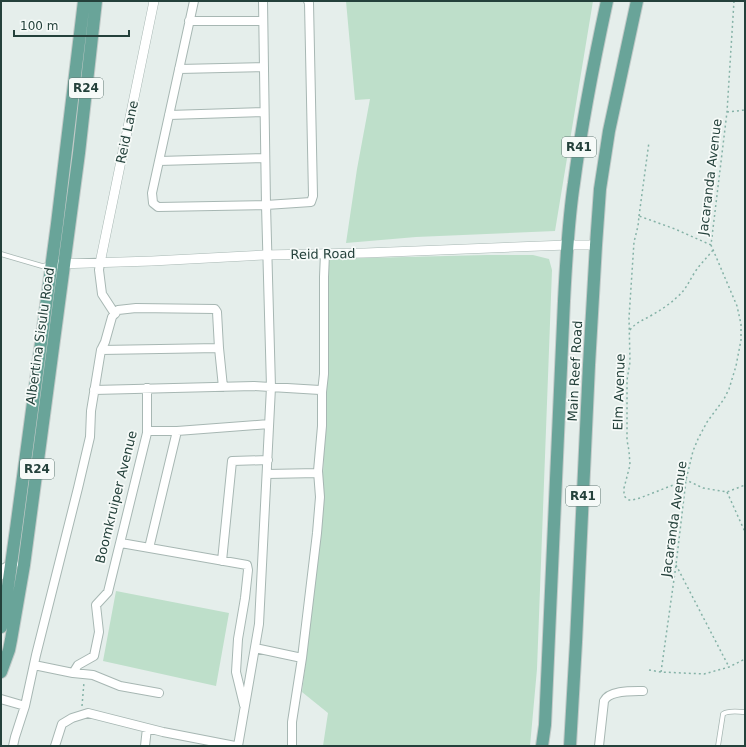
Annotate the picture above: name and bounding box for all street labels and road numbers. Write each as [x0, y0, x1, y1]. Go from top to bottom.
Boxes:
road number: R24 [69, 78, 103, 98]
street label: Reid Lane [113, 99, 141, 165]
street label: Jacaranda Avenue [695, 118, 725, 237]
road number: R41 [562, 137, 596, 157]
street label: Reid Road [290, 246, 356, 262]
street label: Albertina Sisulu Road [23, 266, 57, 406]
street label: Main Reef Road [565, 320, 585, 422]
street label: Elm Avenue [610, 353, 628, 431]
street label: Boomkruiper Avenue [92, 429, 140, 565]
road number: R24 [20, 459, 54, 479]
street label: Jacaranda Avenue [658, 460, 690, 579]
road number: R41 [566, 486, 600, 506]

